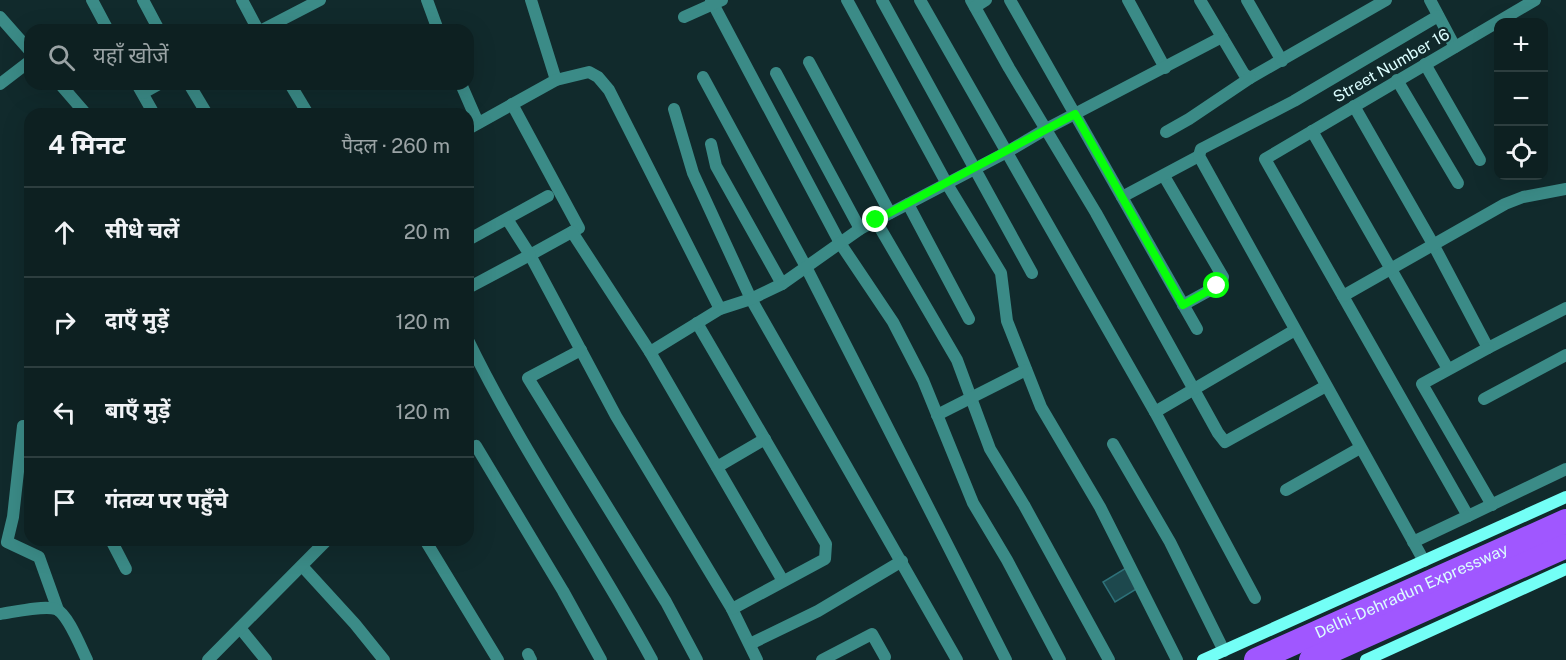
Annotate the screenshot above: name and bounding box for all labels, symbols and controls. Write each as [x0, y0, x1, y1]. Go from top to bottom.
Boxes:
map controls [1494, 18, 1548, 180]
button: + [1494, 18, 1548, 72]
search box [24, 24, 474, 90]
street label: Street Number 16 [1330, 24, 1453, 106]
icon: search [45, 41, 78, 74]
text: यहाँ खोजें [93, 42, 169, 68]
button: − [1494, 72, 1548, 126]
button: locate [1494, 126, 1548, 180]
text: 4 मिनट [48, 129, 126, 160]
text: पैदल · 260 m [342, 134, 450, 158]
route end [862, 206, 888, 232]
icon: ahead [48, 216, 81, 249]
text: सीधे चलें [105, 217, 179, 243]
text: 20 m [404, 220, 450, 244]
route start [1203, 272, 1229, 298]
icon: right [48, 306, 81, 339]
text: दाएँ मुड़ें [105, 307, 169, 333]
text: 120 m [396, 310, 450, 334]
icon: left [48, 396, 81, 429]
text: बाएँ मुड़ें [105, 397, 170, 423]
text: 120 m [396, 400, 450, 424]
icon: arrive [48, 486, 81, 519]
text: गंतव्य पर पहुँचे [105, 487, 228, 513]
street label: Delhi-Dehradun Expressway [1312, 539, 1511, 642]

